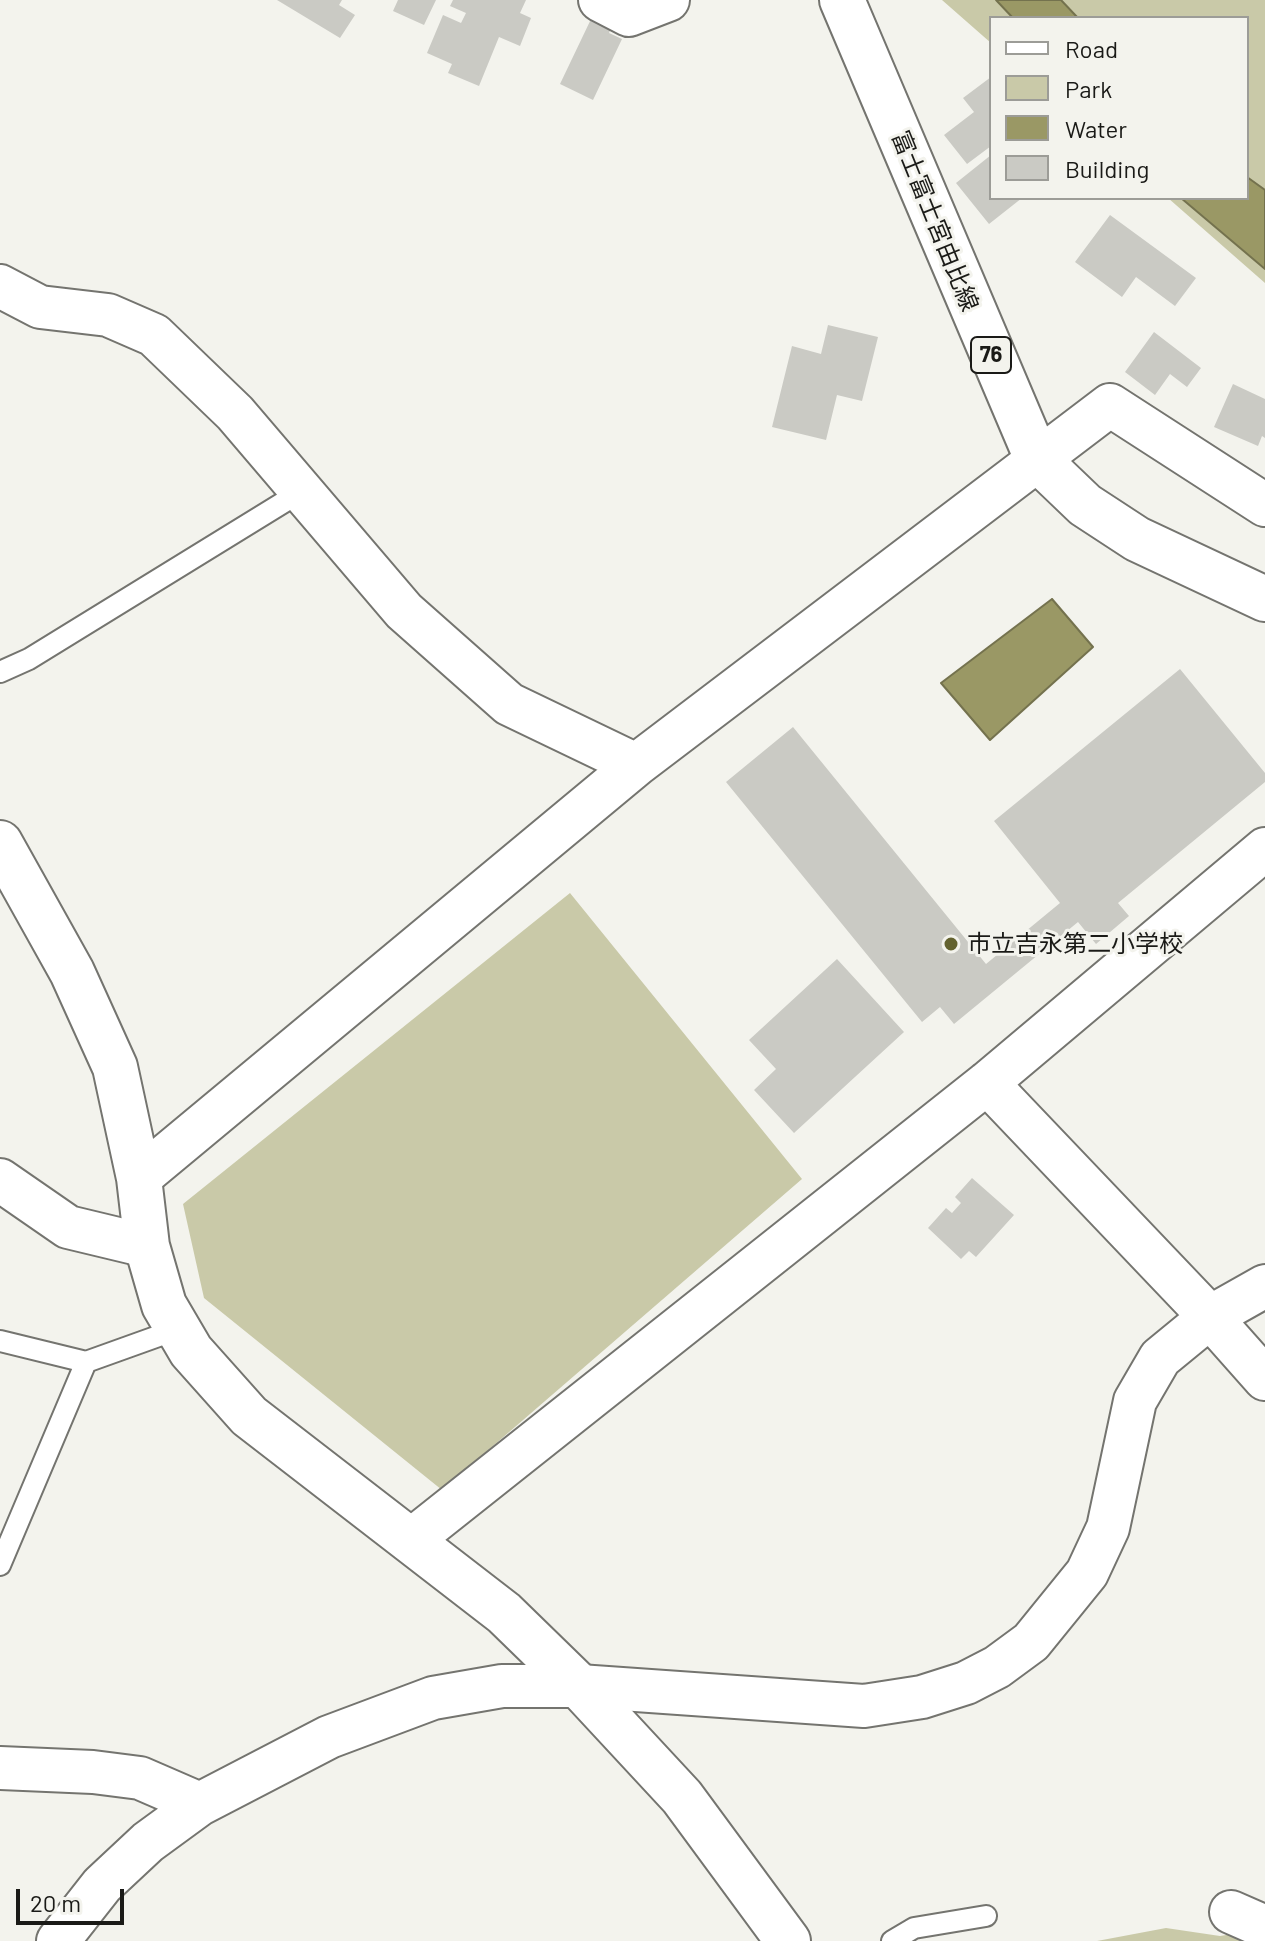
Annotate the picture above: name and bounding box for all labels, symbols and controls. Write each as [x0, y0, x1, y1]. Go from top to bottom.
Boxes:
legend [989, 16, 1249, 200]
text: Road [1065, 34, 1118, 63]
text: Park [1065, 74, 1112, 103]
text: Water [1065, 114, 1127, 143]
street label: 富士富士宮由比線 [886, 127, 984, 315]
text: Building [1065, 154, 1149, 183]
road number: 76 [971, 337, 1011, 373]
place label: 市立吉永第二小学校 [967, 930, 1183, 958]
marker: 市立吉永第二小学校 [942, 935, 960, 953]
scale bar [20, 1873, 128, 1923]
text: 20 m [30, 1888, 81, 1917]

